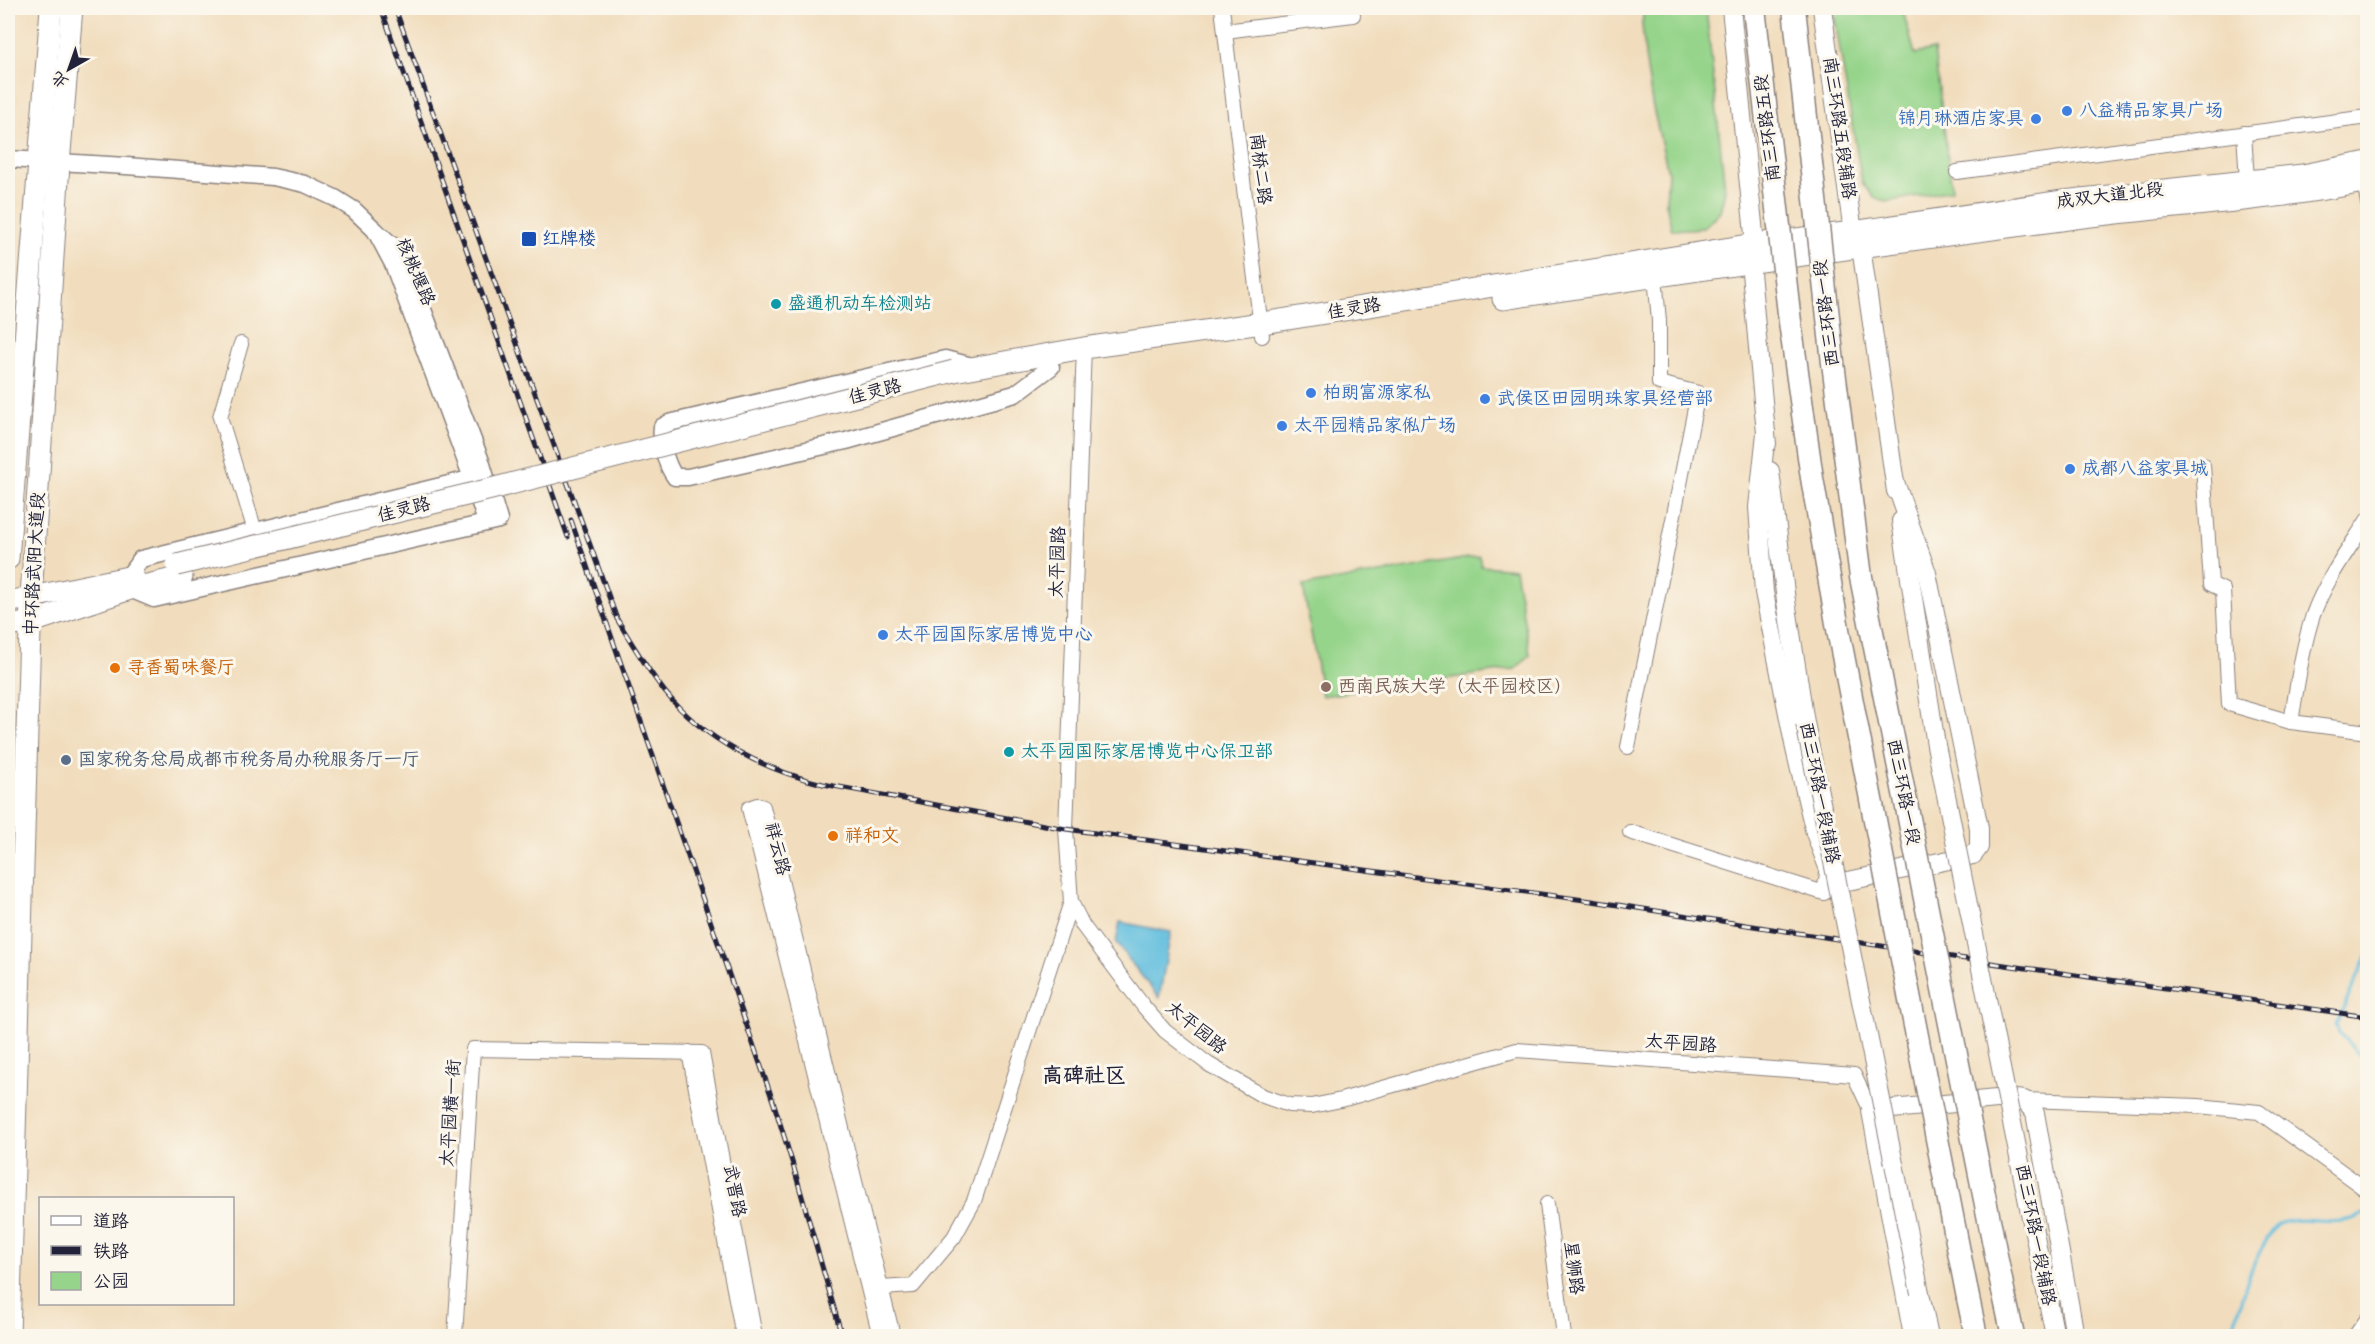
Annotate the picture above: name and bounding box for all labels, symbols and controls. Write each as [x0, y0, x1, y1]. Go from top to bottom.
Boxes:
north arrow [39, 39, 99, 99]
street label: 南三环路五段辅路 [1817, 55, 1861, 201]
text: 北 [47, 66, 73, 93]
street label: 南三环路五段 [1750, 73, 1786, 183]
place label: 八益精品家具广场 [2079, 99, 2223, 123]
marker: 八益精品家具广场 [2060, 104, 2074, 118]
place label: 锦月琳酒店家具 [1898, 107, 2024, 131]
marker: 锦月琳酒店家具 [2029, 112, 2043, 126]
street label: 南桥二路 [1244, 132, 1276, 206]
street label: 成双大道北段 [2055, 178, 2165, 214]
place label: 红牌楼 [542, 227, 596, 251]
marker: 红牌楼 [520, 230, 538, 248]
street label: 核桃堰路 [390, 234, 440, 310]
street label: 西三环路一段 [1809, 258, 1845, 368]
place label: 盛通机动车检测站 [788, 292, 932, 316]
street label: 佳灵路 [1325, 293, 1383, 325]
marker: 盛通机动车检测站 [769, 297, 783, 311]
street label: 佳灵路 [846, 374, 904, 410]
place label: 柏朗富源家私 [1323, 381, 1431, 405]
marker: 柏朗富源家私 [1304, 386, 1318, 400]
place label: 武侯区田园明珠家具经营部 [1497, 387, 1713, 411]
marker: 武侯区田园明珠家具经营部 [1478, 392, 1492, 406]
place label: 太平园精品家俬广场 [1294, 414, 1456, 438]
marker: 太平园精品家俬广场 [1275, 419, 1289, 433]
place label: 成都八益家具城 [2082, 457, 2208, 481]
marker: 成都八益家具城 [2063, 462, 2077, 476]
street label: 中环路武阳大道段 [19, 491, 51, 637]
street label: 佳灵路 [375, 492, 433, 528]
street label: 太平园路 [1045, 526, 1071, 598]
place label: 太平园国际家居博览中心 [895, 623, 1093, 647]
marker: 太平园国际家居博览中心 [876, 628, 890, 642]
place label: 寻香蜀味餐厅 [127, 656, 235, 680]
marker: 寻香蜀味餐厅 [108, 661, 122, 675]
place label: 西南民族大学（太平园校区） [1338, 675, 1572, 699]
marker: 西南民族大学（太平园校区） [1319, 680, 1333, 694]
street label: 西三环路一段辅路 [1793, 720, 1845, 866]
street label: 西三环路一段 [1881, 737, 1925, 847]
place label: 太平园国际家居博览中心保卫部 [1021, 740, 1273, 764]
marker: 太平园国际家居博览中心保卫部 [1002, 745, 1016, 759]
place label: 国家税务总局成都市税务局办税服务厅一厅 [78, 748, 420, 772]
marker: 国家税务总局成都市税务局办税服务厅一厅 [59, 753, 73, 767]
street label: 祥云路 [759, 820, 795, 878]
place label: 祥和文 [845, 824, 899, 848]
marker: 祥和文 [826, 829, 840, 843]
street label: 太平园路 [1160, 996, 1232, 1060]
street label: 太平园路 [1644, 1030, 1718, 1058]
street label: 太平园横一街 [435, 1058, 467, 1168]
district label: 高碑社区 [1042, 1062, 1126, 1090]
street label: 武晋路 [717, 1162, 751, 1220]
street label: 西三环路一段辅路 [2009, 1162, 2061, 1308]
legend [39, 1197, 234, 1305]
text: 道路 [93, 1210, 129, 1234]
text: 铁路 [93, 1240, 129, 1264]
street label: 星狮路 [1558, 1240, 1588, 1296]
text: 公园 [93, 1270, 129, 1294]

